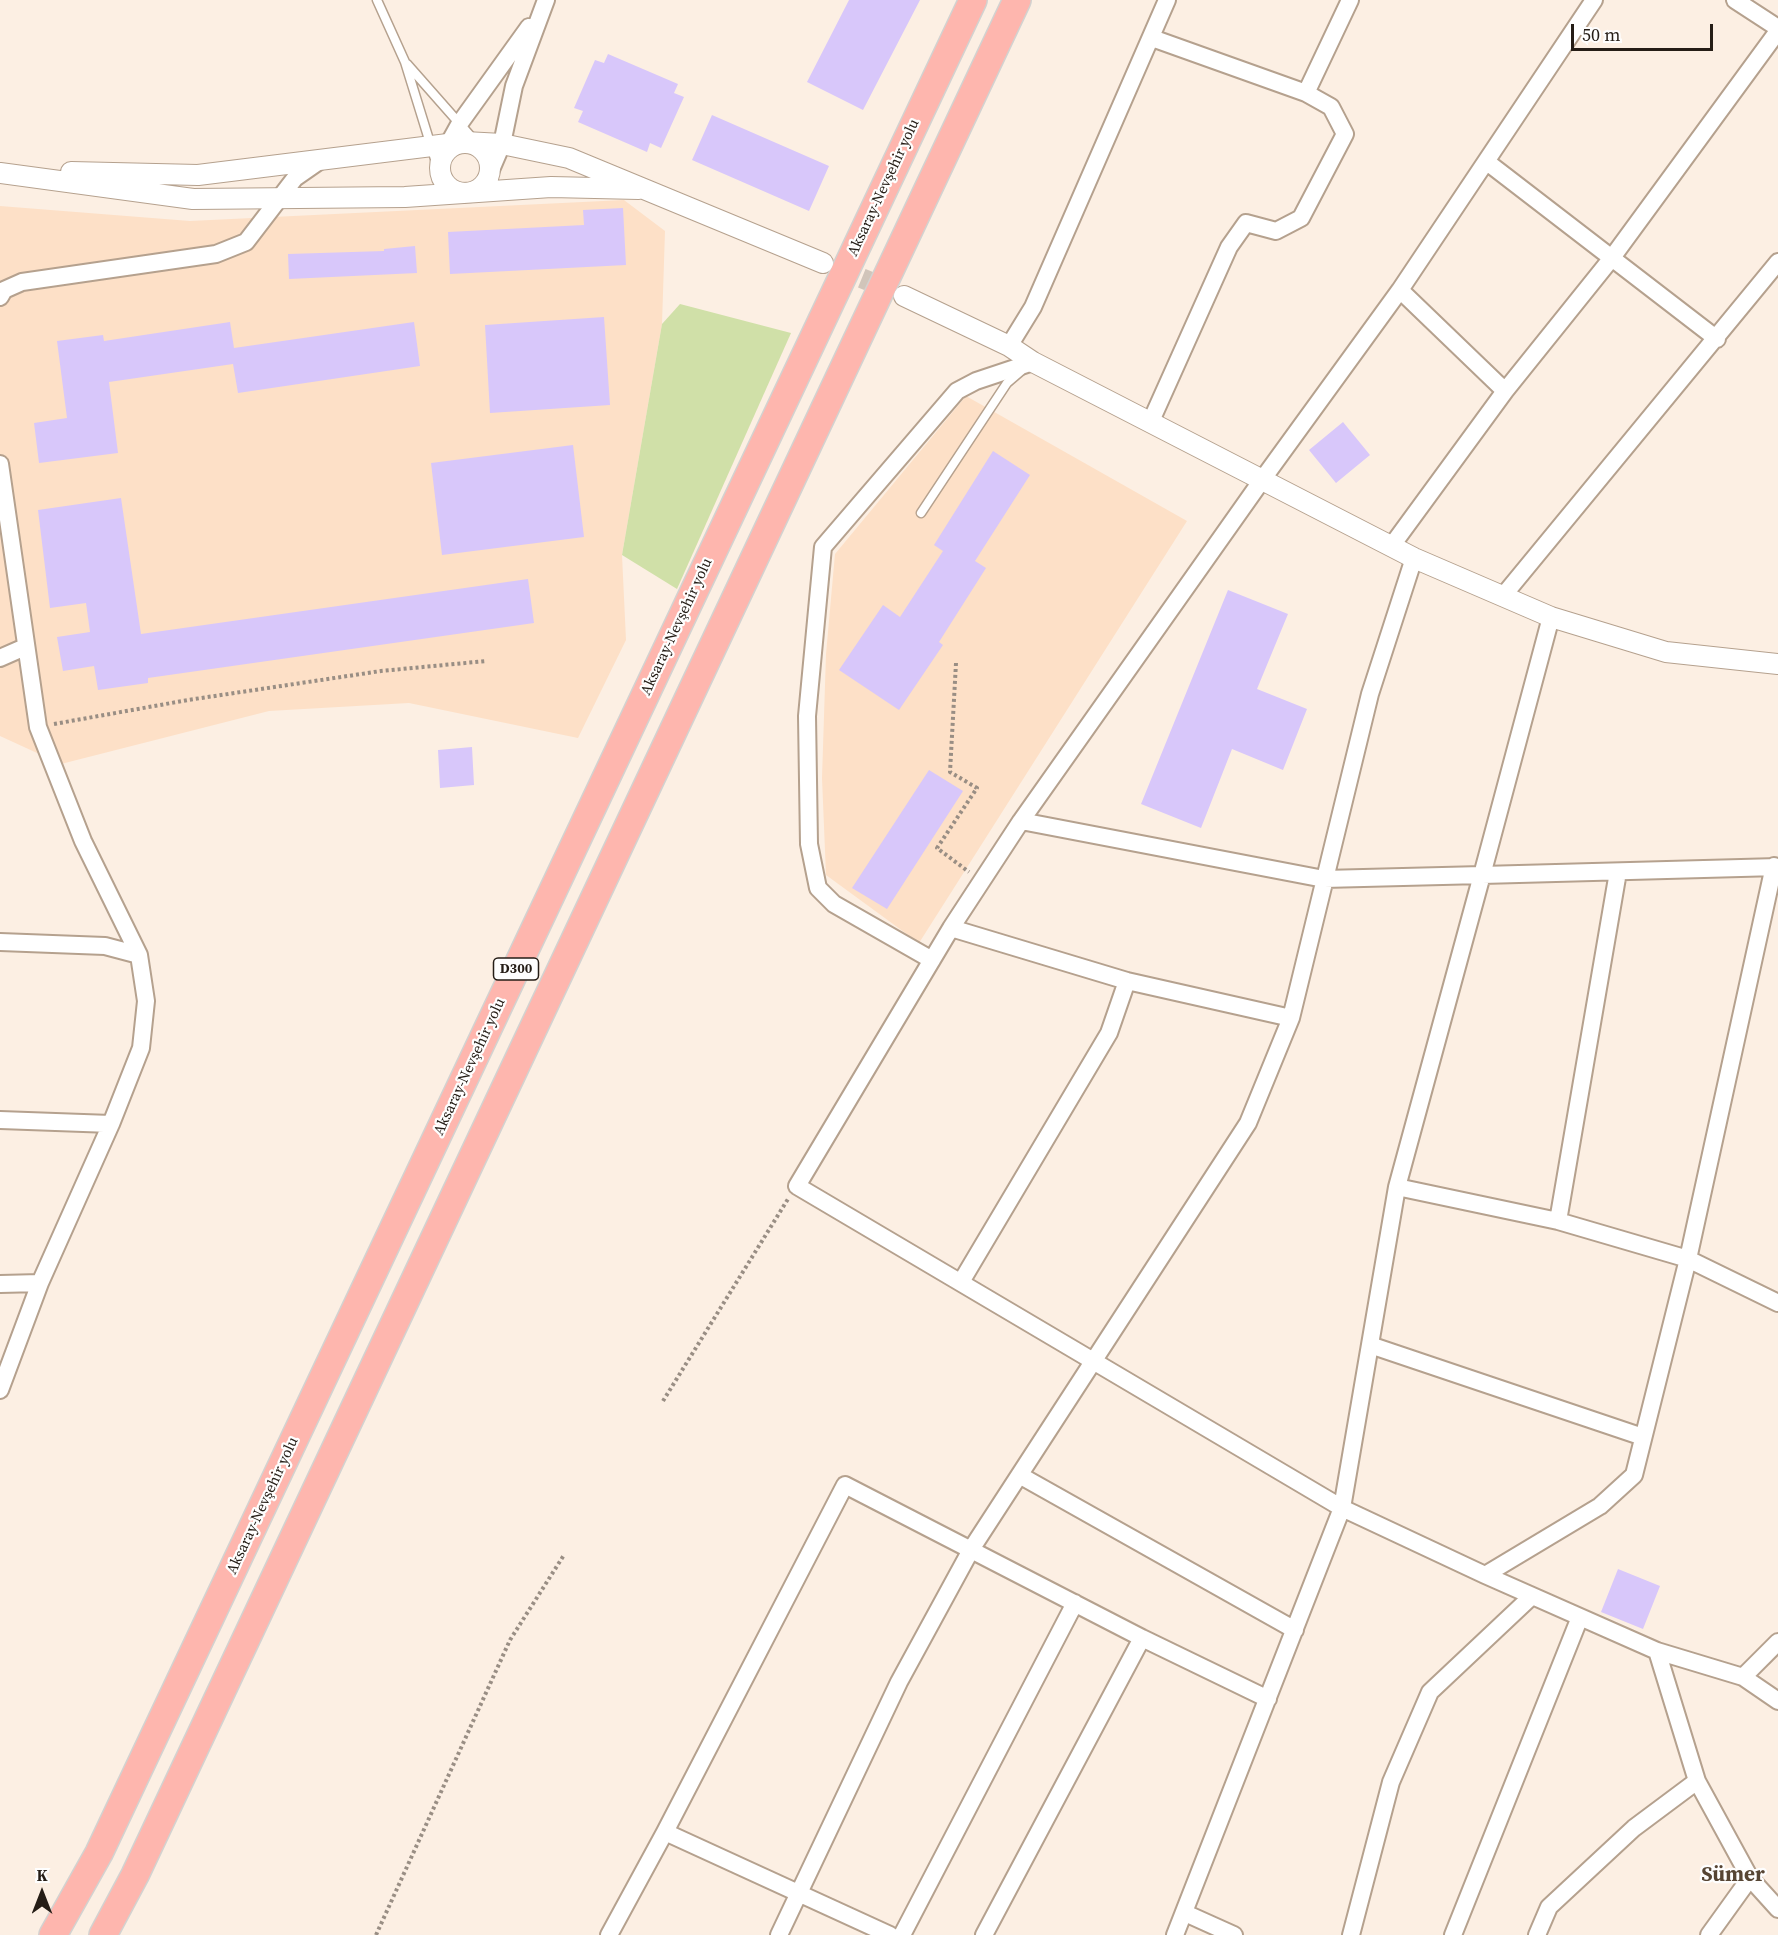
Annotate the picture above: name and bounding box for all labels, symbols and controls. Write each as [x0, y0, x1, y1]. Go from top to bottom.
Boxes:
scale bar [1574, 12, 1716, 50]
text: 50 m [1582, 22, 1620, 47]
street label: Aksaray-Nevşehir yolu [844, 116, 924, 260]
street label: Aksaray-Nevşehir yolu [637, 555, 717, 699]
road number: D300 [494, 958, 538, 980]
street label: Aksaray-Nevşehir yolu [430, 995, 510, 1139]
street label: Aksaray-Nevşehir yolu [223, 1434, 303, 1578]
north arrow [12, 1863, 72, 1923]
district label: Sümer [1701, 1863, 1765, 1889]
text: K [36, 1864, 48, 1886]

